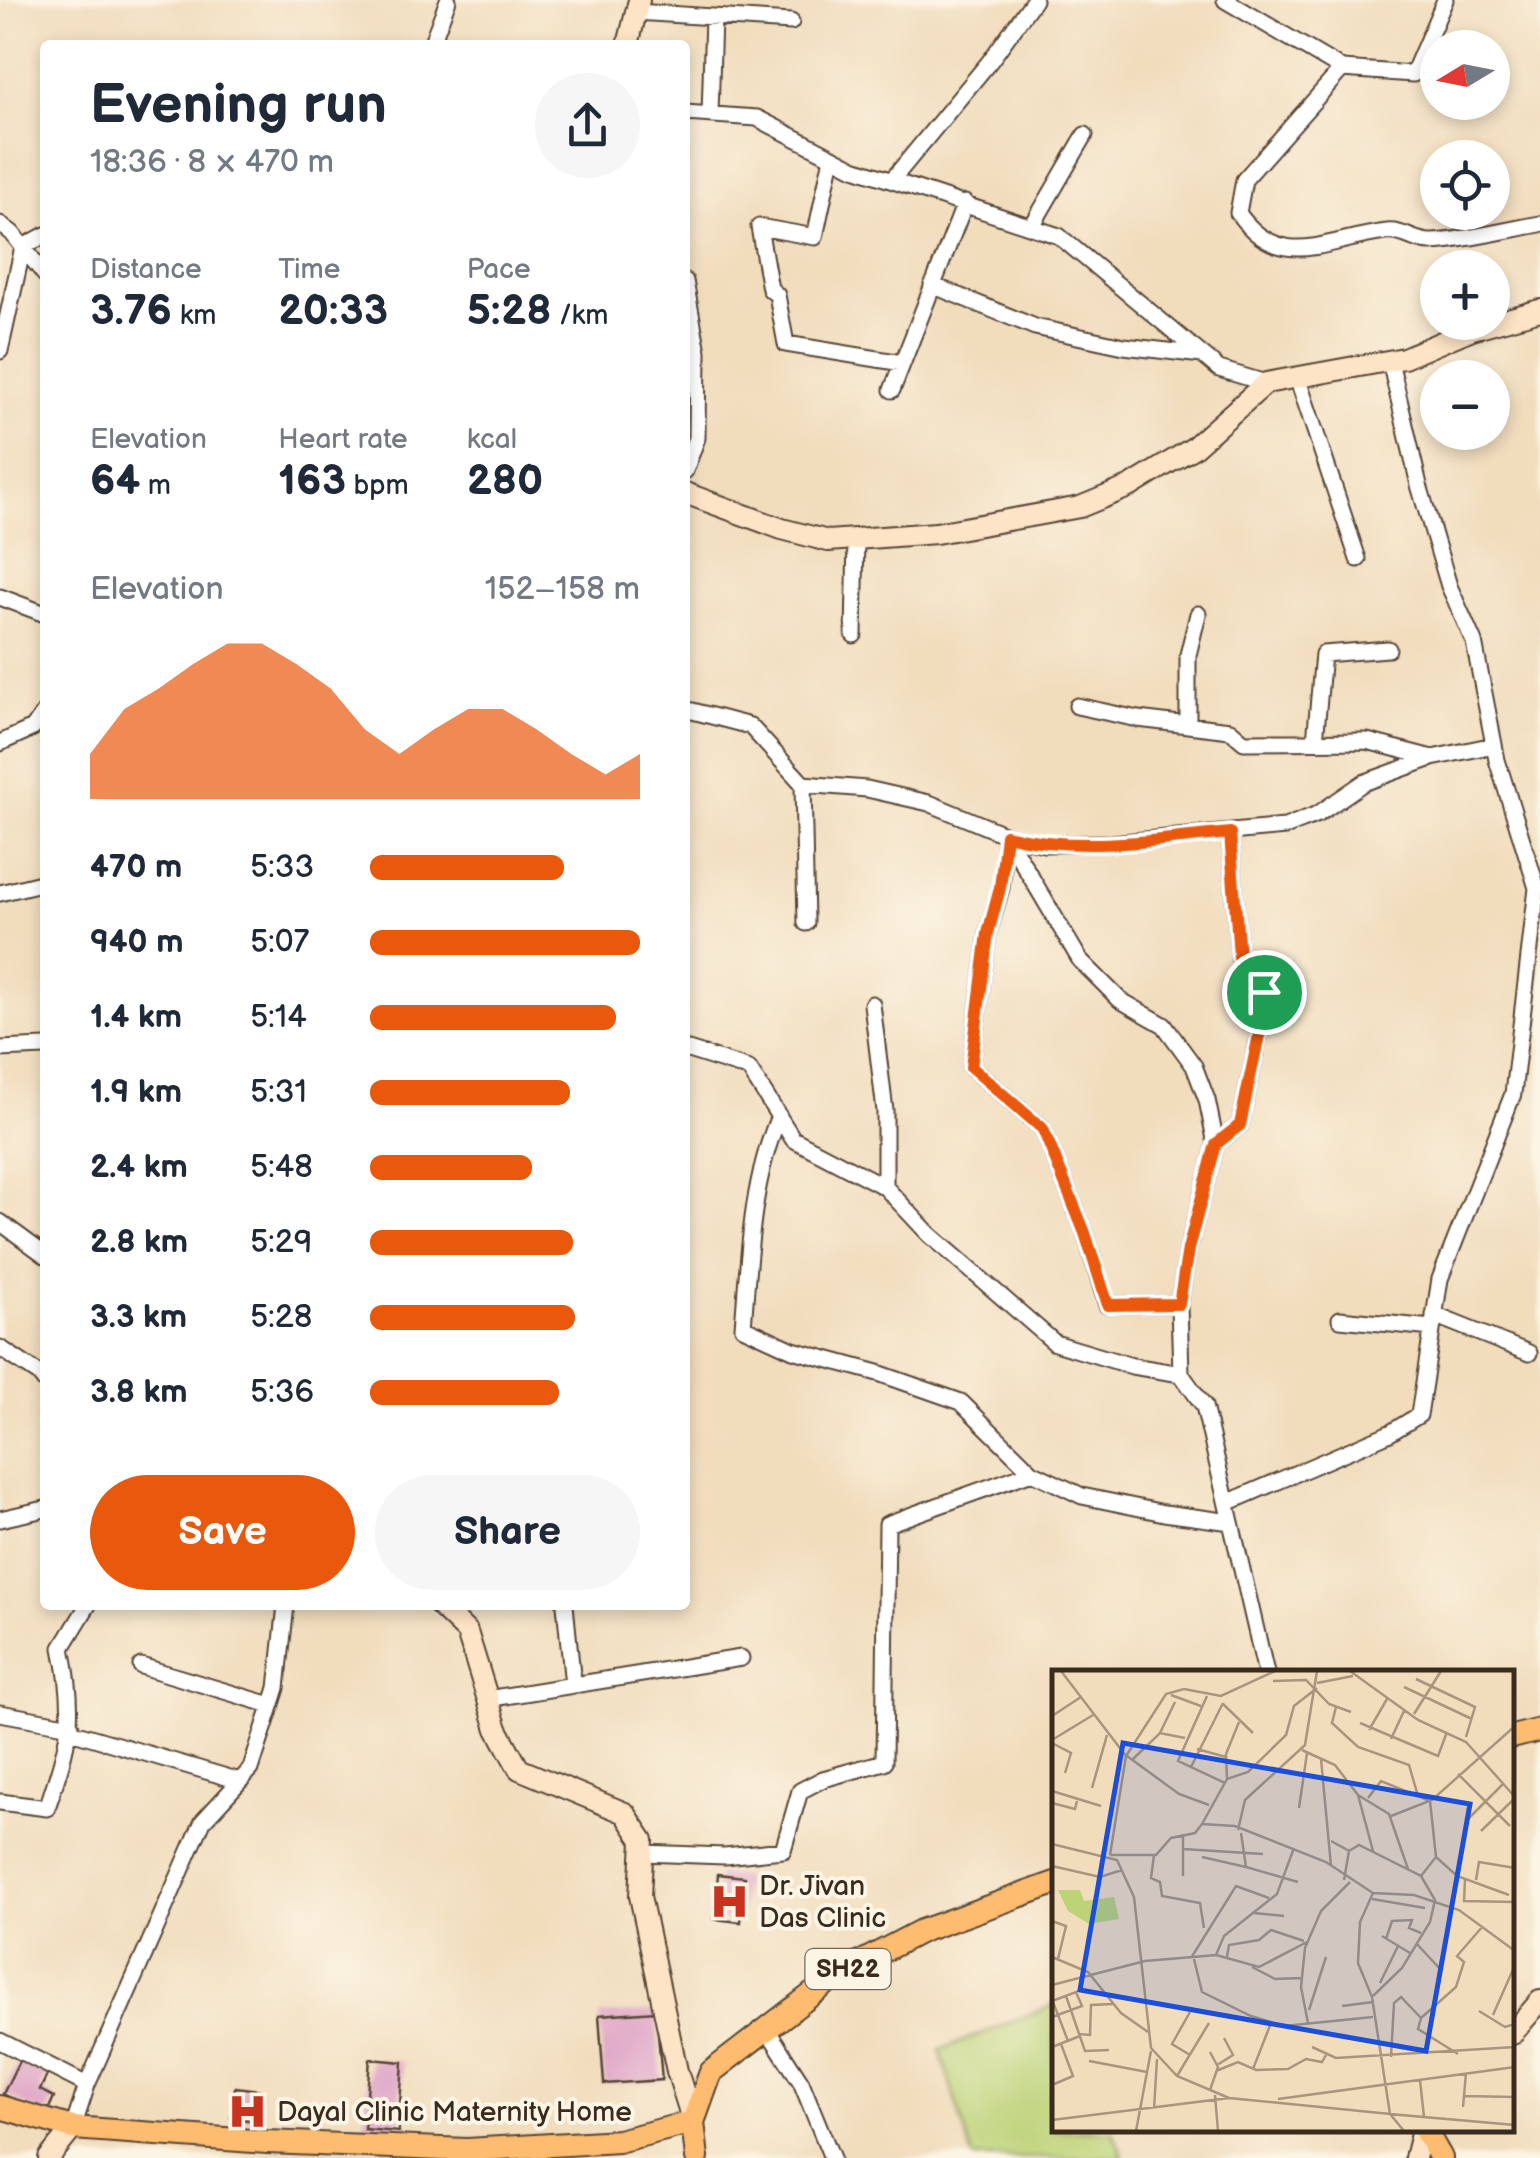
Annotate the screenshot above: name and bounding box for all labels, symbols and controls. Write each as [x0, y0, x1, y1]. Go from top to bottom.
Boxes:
north arrow [1420, 30, 1510, 120]
map controls [1420, 30, 1510, 450]
text: Evening run [90, 72, 387, 139]
button: share [535, 73, 640, 178]
button: locate [1420, 140, 1510, 230]
text: 18:36 · 8 × 470 m [90, 143, 334, 182]
button: + [1420, 250, 1510, 340]
text: Distance [90, 253, 202, 286]
text: Time [278, 253, 340, 286]
text: Pace [467, 253, 531, 286]
text: 3.76 [90, 286, 172, 337]
text: 20:33 [278, 286, 388, 337]
text: 5:28 [467, 286, 551, 337]
text: km [172, 299, 217, 332]
text: /km [551, 299, 608, 332]
button: − [1420, 360, 1510, 450]
text: Elevation [90, 423, 207, 456]
text: Heart rate [278, 423, 408, 456]
text: kcal [467, 423, 517, 456]
text: 64 [90, 456, 140, 507]
text: 163 [278, 456, 346, 507]
text: 280 [467, 456, 543, 507]
text: m [140, 469, 171, 502]
text: bpm [346, 469, 409, 502]
text: Elevation [90, 570, 223, 609]
text: 152–158 m [485, 570, 640, 609]
text: 470 m [90, 848, 182, 887]
text: 5:33 [250, 848, 314, 887]
text: 940 m [90, 923, 183, 962]
text: 5:07 [250, 923, 309, 962]
pin [1222, 950, 1307, 1035]
icon: arrive [1237, 965, 1292, 1020]
text: 1.4 km [90, 998, 182, 1037]
text: 5:14 [250, 998, 307, 1037]
text: 1.9 km [90, 1073, 182, 1112]
text: 5:31 [250, 1073, 307, 1112]
text: 2.4 km [90, 1148, 188, 1187]
text: 5:48 [250, 1148, 313, 1187]
text: 2.8 km [90, 1223, 188, 1262]
text: 5:29 [250, 1223, 312, 1262]
text: 3.3 km [90, 1298, 187, 1337]
text: 5:28 [250, 1298, 312, 1337]
text: 3.8 km [90, 1373, 188, 1412]
text: 5:36 [250, 1373, 314, 1412]
button: Save [90, 1475, 355, 1590]
button: Share [375, 1475, 640, 1590]
inset map [1052, 1670, 1515, 2133]
place label: Dr. Jivan Das Clinic [759, 1870, 886, 1935]
hospital icon: Dr. Jivan Das Clinic [708, 1881, 750, 1923]
road number: SH22 [806, 1949, 890, 1989]
hospital icon: Dayal Clinic Maternity Home [226, 2091, 268, 2133]
place label: Dayal Clinic Maternity Home [277, 2096, 632, 2129]

